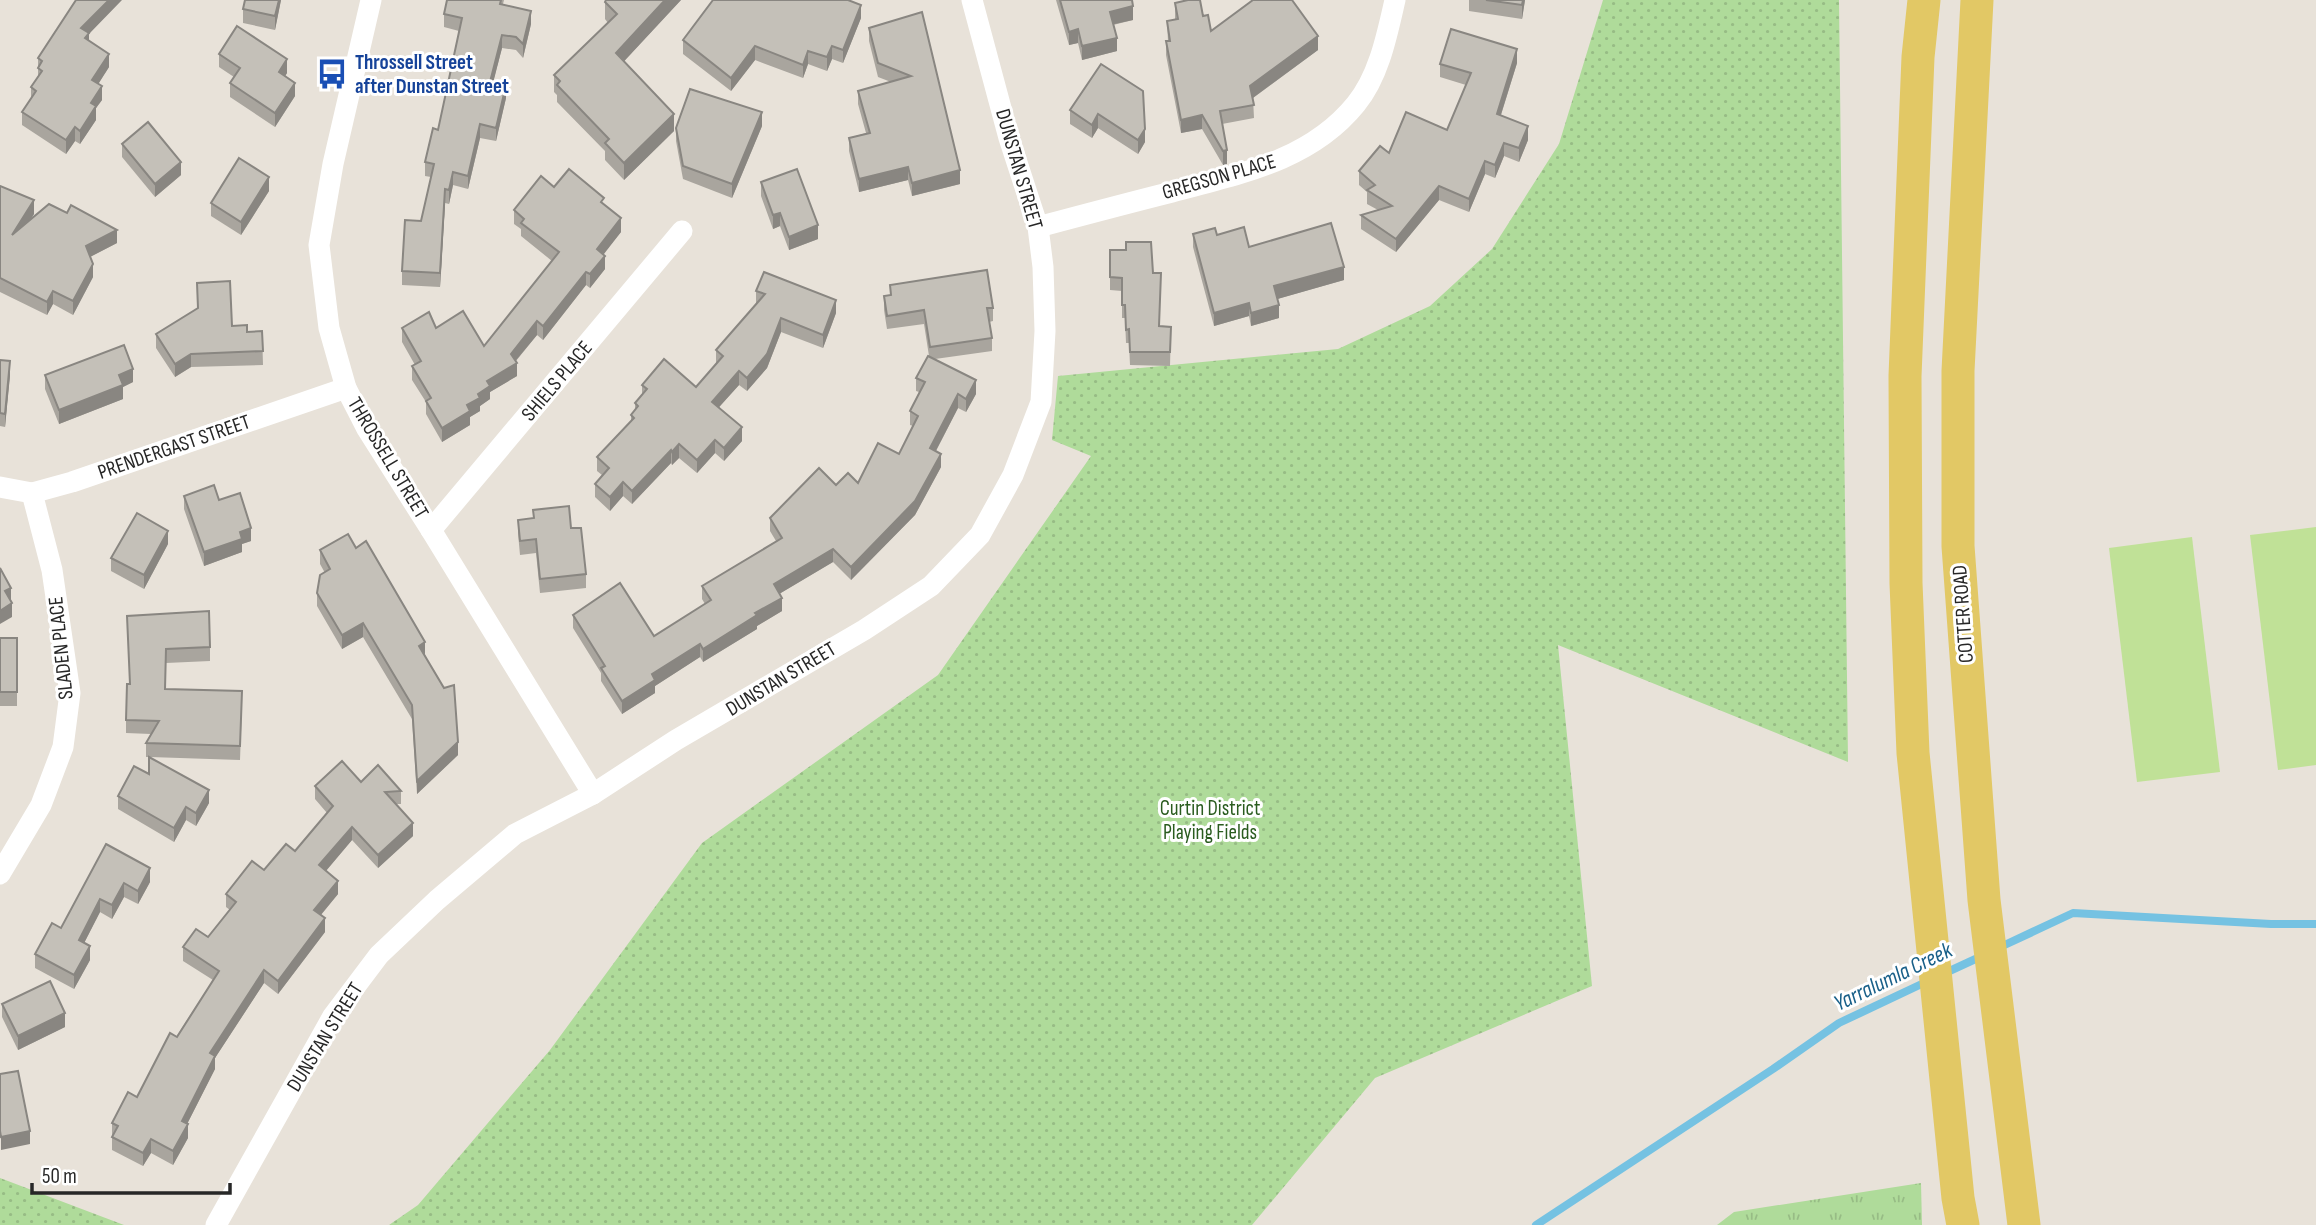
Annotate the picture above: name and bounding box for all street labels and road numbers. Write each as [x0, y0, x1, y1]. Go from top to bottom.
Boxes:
street label: DUNSTAN STREET [990, 106, 1048, 232]
street label: GREGSON PLACE [1159, 149, 1279, 205]
street label: SHIELS PLACE [516, 336, 598, 426]
street label: THROSSELL STREET [342, 393, 434, 524]
street label: PRENDERGAST STREET [94, 409, 254, 485]
street label: COTTER ROAD [1947, 564, 1979, 664]
street label: SLADEN PLACE [43, 595, 79, 701]
street label: DUNSTAN STREET [721, 636, 841, 722]
street label: DUNSTAN STREET [282, 977, 369, 1096]

